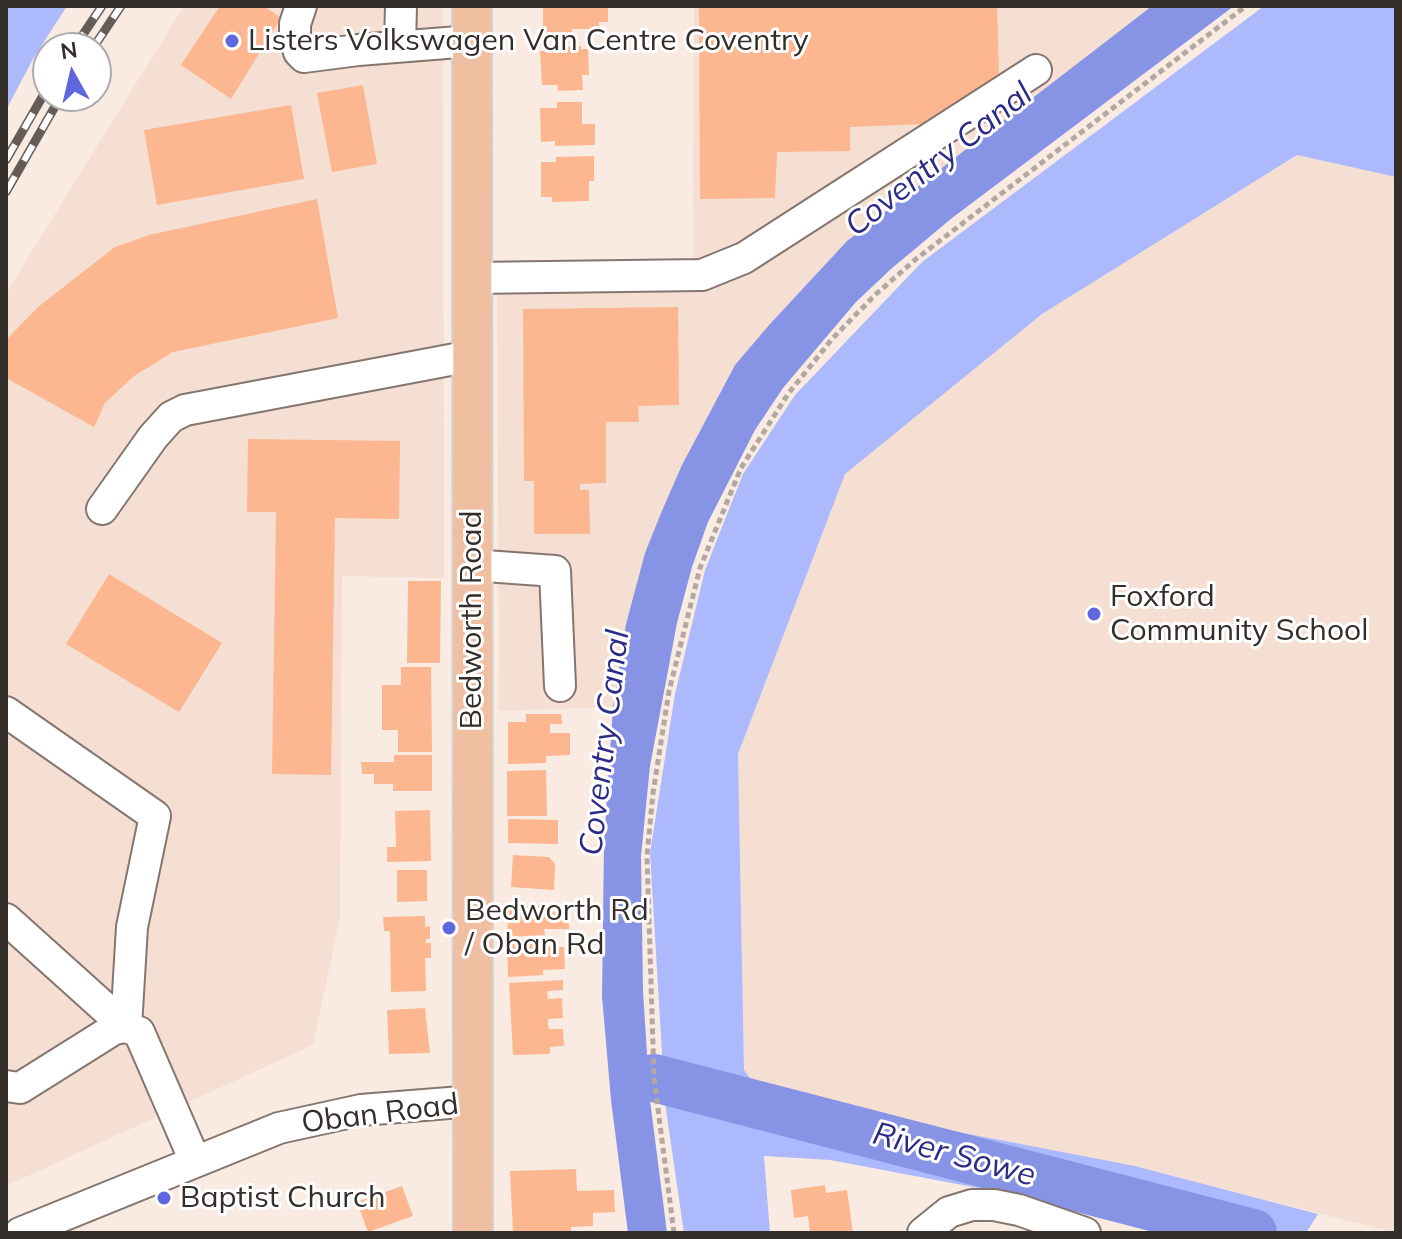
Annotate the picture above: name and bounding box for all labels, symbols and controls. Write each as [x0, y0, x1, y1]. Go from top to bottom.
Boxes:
place label: Listers Volkswagen Van Centre Coventry [248, 23, 809, 59]
north arrow [32, 32, 112, 112]
marker: Listers Volkswagen Van Centre Coventry [223, 32, 241, 50]
text: N [59, 35, 79, 65]
water label: Coventry Canal [838, 75, 1040, 245]
street label: Bedworth Road [454, 511, 490, 729]
place label: Foxford Community School [1110, 579, 1368, 650]
marker: Foxford Community School [1085, 605, 1103, 623]
water label: Coventry Canal [572, 628, 638, 858]
place label: Bedworth Rd / Oban Rd [465, 893, 649, 964]
marker: Bedworth Rd / Oban Rd [440, 919, 458, 937]
street label: Oban Road [299, 1086, 461, 1142]
water label: River Sowe [868, 1115, 1040, 1195]
place label: Baptist Church [180, 1180, 385, 1216]
marker: Baptist Church [155, 1189, 173, 1207]

